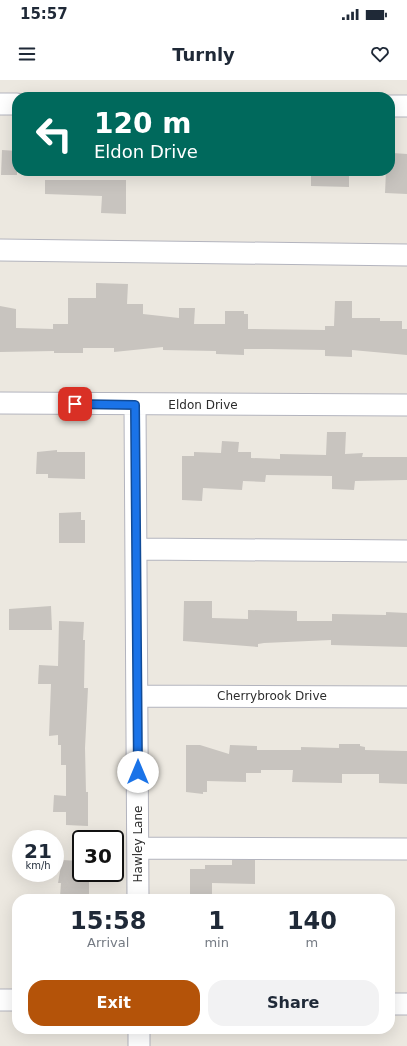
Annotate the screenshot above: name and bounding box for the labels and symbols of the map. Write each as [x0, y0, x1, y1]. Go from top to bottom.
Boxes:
pin [58, 387, 92, 421]
street label: Eldon Drive [168, 398, 238, 412]
street label: Cherrybrook Drive [217, 689, 327, 703]
position arrow [117, 751, 159, 793]
street label: Hawley Lane [131, 806, 145, 882]
speed limit sign: 30 [72, 830, 124, 882]

